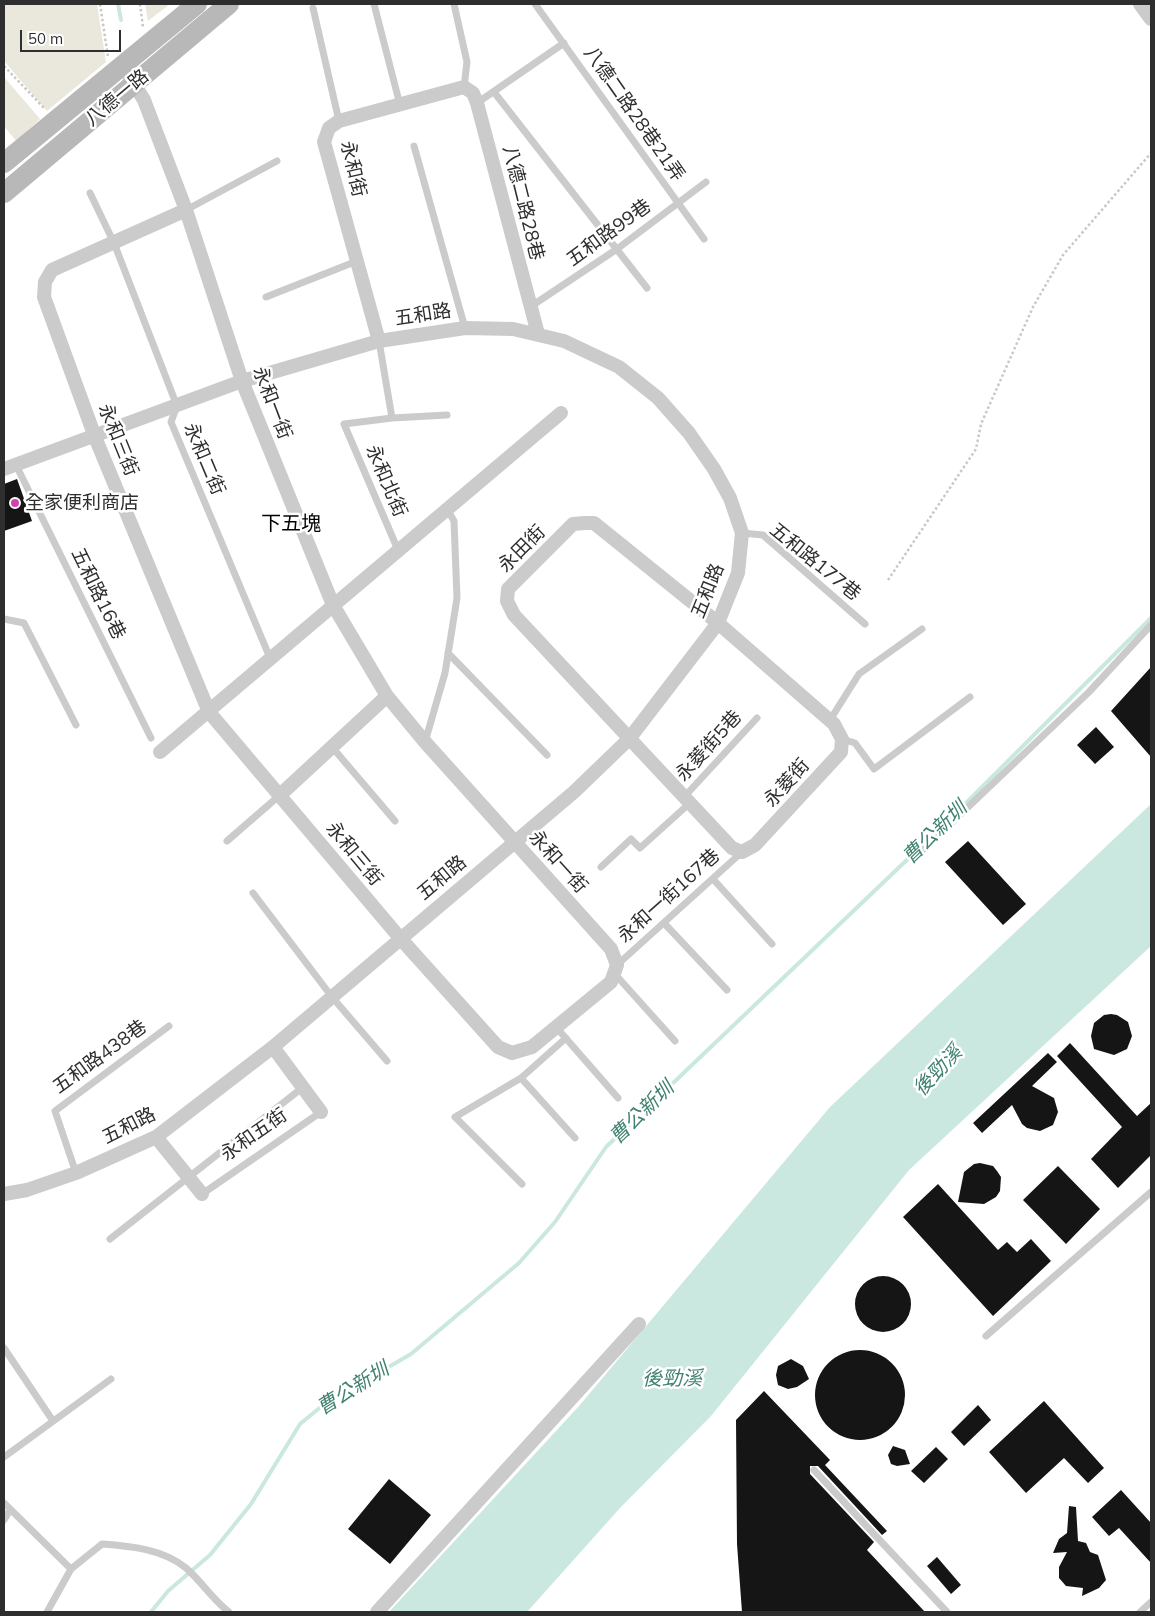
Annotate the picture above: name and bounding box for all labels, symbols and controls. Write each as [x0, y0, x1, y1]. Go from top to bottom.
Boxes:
scale bar [22, 20, 124, 52]
text: 50 m [28, 29, 63, 48]
street label: 八德二路28巷21弄 [579, 42, 689, 186]
street label: 八德一路 [81, 65, 153, 131]
street label: 永和街 [335, 139, 371, 199]
street label: 八德二路28巷 [498, 143, 548, 263]
street label: 五和路99巷 [562, 195, 656, 271]
street label: 五和路 [393, 299, 453, 331]
street label: 永和一街 [248, 363, 296, 443]
street label: 永和三街 [93, 400, 143, 480]
street label: 永和二街 [179, 420, 229, 498]
street label: 永和北街 [361, 442, 411, 520]
place label: 全家便利商店 [25, 492, 139, 514]
marker: 全家便利商店 [9, 497, 21, 509]
district label: 下五塊 [261, 512, 321, 536]
street label: 五和路177巷 [765, 518, 865, 606]
street label: 永田街 [494, 521, 550, 577]
street label: 五和路16巷 [66, 545, 130, 643]
street label: 五和路 [687, 560, 729, 622]
street label: 永菱街5巷 [671, 706, 747, 786]
street label: 永菱街 [759, 754, 815, 812]
water label: 曹公新圳 [898, 797, 972, 869]
street label: 永和三街 [321, 818, 387, 890]
street label: 永和一街 [524, 826, 592, 898]
street label: 永和一街167巷 [613, 844, 725, 948]
street label: 五和路 [413, 851, 471, 905]
street label: 五和路438巷 [49, 1015, 151, 1099]
water label: 後勁溪 [909, 1041, 967, 1101]
water label: 曹公新圳 [605, 1077, 679, 1149]
street label: 五和路 [98, 1103, 160, 1149]
street label: 永和五街 [216, 1104, 292, 1166]
water label: 曹公新圳 [313, 1358, 393, 1420]
water label: 後勁溪 [642, 1367, 702, 1391]

